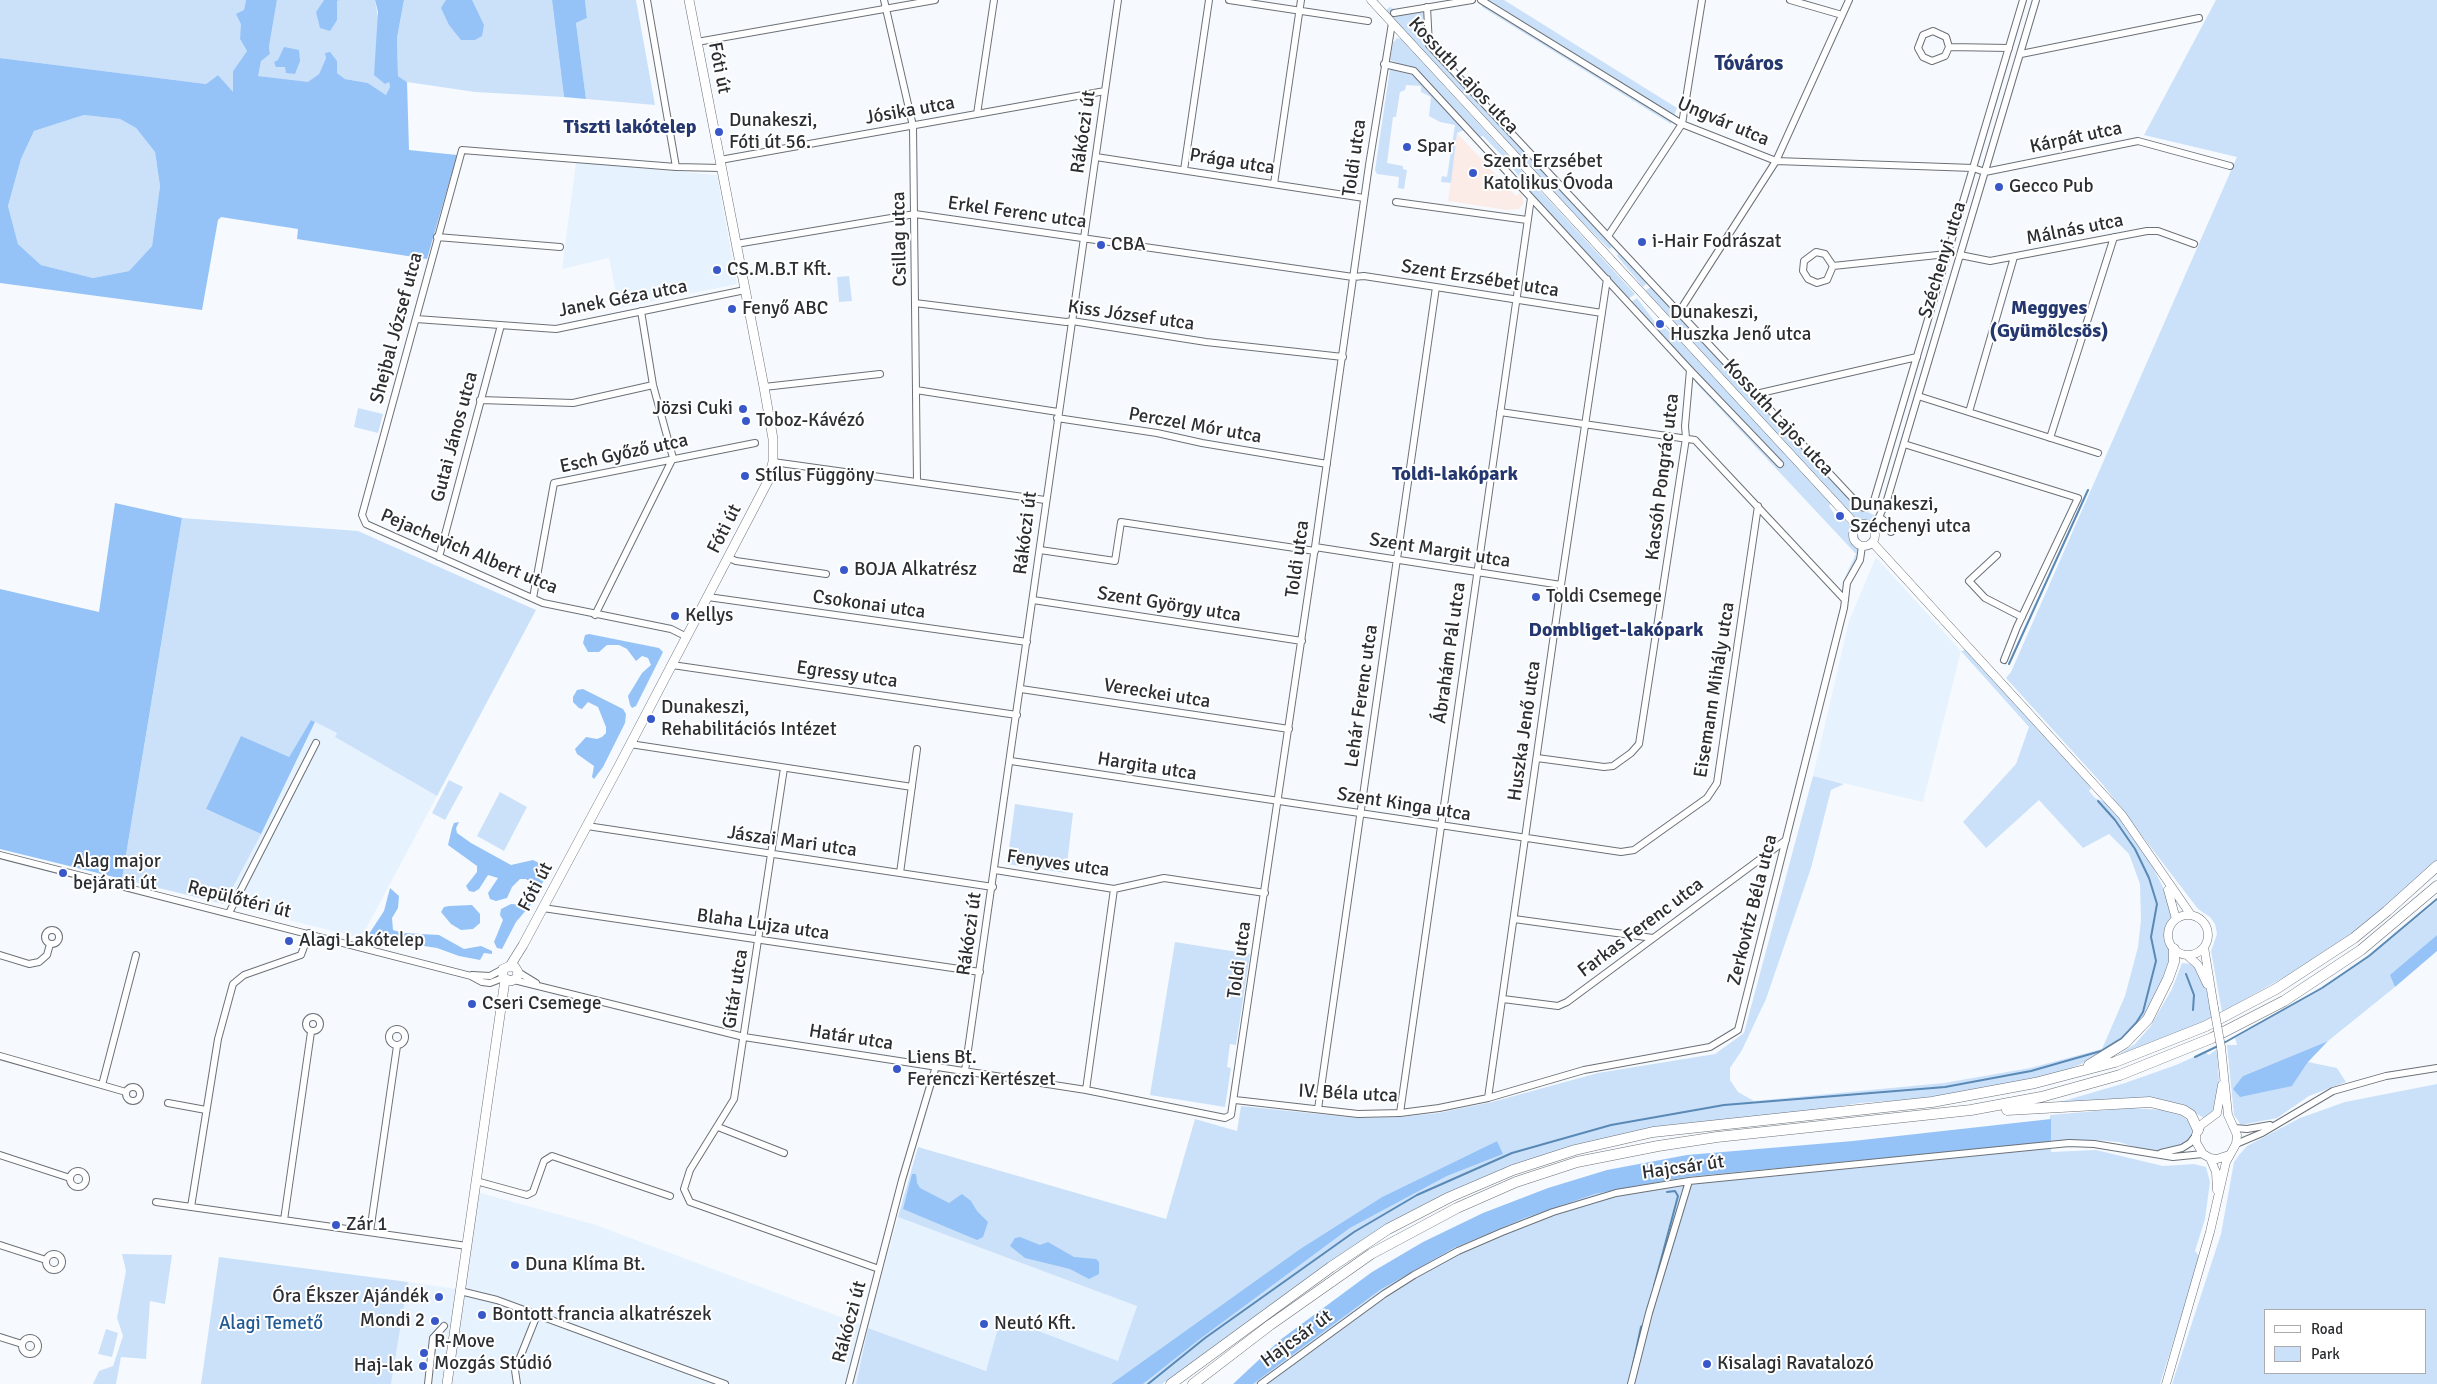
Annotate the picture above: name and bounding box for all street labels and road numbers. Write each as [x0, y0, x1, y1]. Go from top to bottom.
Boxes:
street label: Kossuth Lajos utca [1403, 13, 1523, 139]
street label: Fóti út [703, 40, 735, 96]
street label: Rákóczi út [1067, 89, 1101, 175]
street label: Jósika utca [863, 92, 957, 130]
street label: Ungvár utca [1673, 92, 1773, 152]
street label: Kárpát utca [2028, 117, 2124, 159]
street label: Toldi utca [1338, 118, 1372, 198]
street label: Prága utca [1188, 144, 1276, 180]
street label: Csillag utca [888, 191, 912, 287]
street label: Erkel Ferenc utca [946, 192, 1088, 234]
street label: Széchenyi utca [1914, 199, 1972, 321]
street label: Málnás utca [2024, 209, 2126, 251]
street label: Shejbal József utca [366, 250, 428, 406]
street label: Szent Erzsébet utca [1400, 255, 1560, 303]
street label: Janek Géza utca [557, 275, 689, 323]
street label: Kiss József utca [1066, 296, 1196, 336]
street label: Kossuth Lajos utca [1718, 355, 1838, 481]
street label: Gutai János utca [427, 369, 483, 505]
street label: Kacsóh Pongrác utca [1641, 392, 1685, 562]
street label: Perczel Mór utca [1127, 403, 1263, 449]
street label: Esch Győző utca [558, 429, 690, 479]
street label: Rákóczi út [1010, 490, 1042, 576]
street label: Fóti út [703, 501, 747, 557]
street label: Pejachevich Albert utca [377, 504, 561, 600]
street label: Toldi utca [1281, 519, 1315, 599]
street label: Szent Margit utca [1368, 529, 1512, 573]
street label: Ábrahám Pál utca [1429, 581, 1471, 725]
street label: Szent György utca [1095, 582, 1243, 628]
street label: Csokonai utca [811, 586, 927, 624]
street label: Eisemann Mihály utca [1690, 600, 1740, 780]
street label: Lehár Ferenc utca [1341, 623, 1383, 769]
street label: Egressy utca [795, 657, 899, 693]
street label: Huszka Jenő utca [1504, 659, 1546, 803]
street label: Vereckei utca [1102, 674, 1212, 714]
street label: Hargita utca [1096, 748, 1198, 786]
street label: Szent Kinga utca [1335, 783, 1473, 827]
street label: Jászai Mari utca [726, 822, 858, 862]
street label: Zerkovitz Béla utca [1723, 832, 1783, 988]
street label: Fenyves utca [1005, 845, 1111, 883]
street label: Fóti út [514, 859, 558, 915]
street label: Farkas Ferenc utca [1574, 873, 1708, 983]
street label: Repülőtéri út [185, 876, 293, 924]
street label: Rákóczi út [953, 891, 987, 977]
street label: Blaha Lujza utca [695, 904, 831, 946]
street label: Toldi utca [1223, 920, 1257, 1000]
street label: Gitár utca [718, 948, 754, 1030]
street label: Határ utca [807, 1020, 895, 1056]
street label: IV. Béla utca [1298, 1080, 1398, 1108]
street label: Hajcsár út [1640, 1151, 1726, 1185]
street label: Rákóczi út [828, 1279, 872, 1365]
street label: Hajcsár út [1257, 1305, 1337, 1373]

